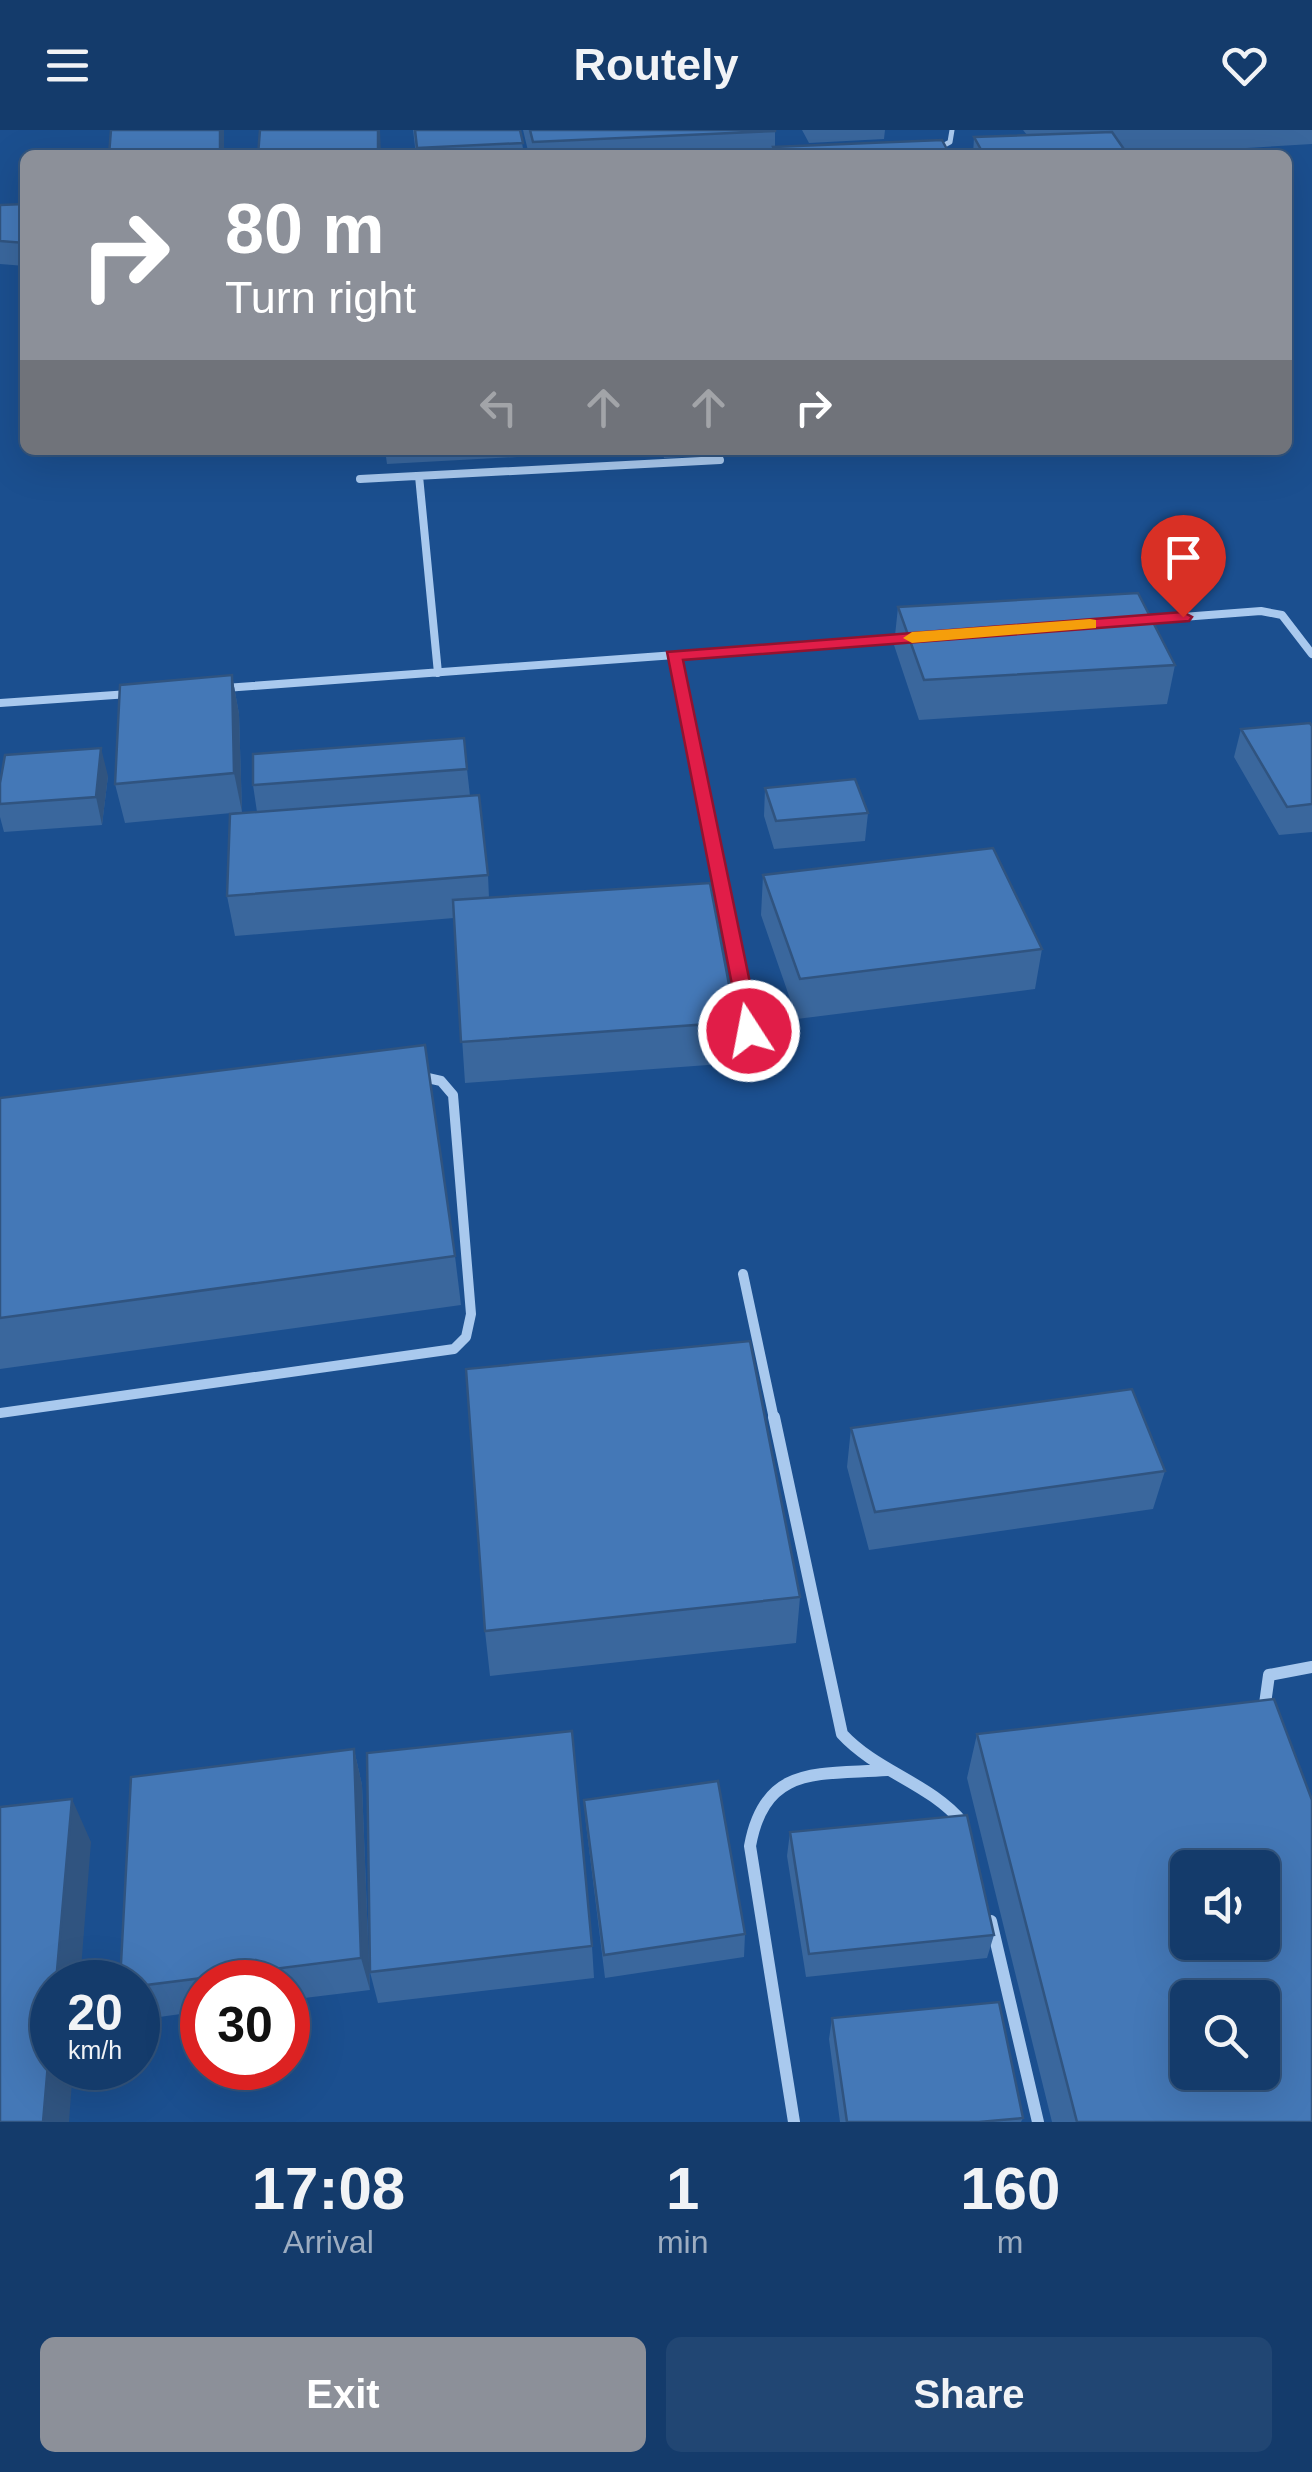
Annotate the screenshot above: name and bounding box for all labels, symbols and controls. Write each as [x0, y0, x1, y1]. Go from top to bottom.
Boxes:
icon: menu [40, 38, 95, 93]
icon: heart [1217, 38, 1272, 93]
text: Routely [573, 39, 739, 90]
icon: right [60, 190, 190, 320]
text: 80 m [225, 190, 385, 268]
text: Turn right [225, 272, 416, 323]
icon: left [471, 380, 526, 435]
icon: ahead [576, 380, 631, 435]
icon: ahead [681, 380, 736, 435]
icon: right [786, 380, 841, 435]
pin [1141, 515, 1226, 618]
icon: arrive [1156, 530, 1211, 585]
position arrow [697, 979, 801, 1083]
map controls [1170, 1850, 1280, 2090]
button: sound [1170, 1850, 1280, 1960]
speed limit sign: 30 [180, 1960, 310, 2090]
button: search [1170, 1980, 1280, 2090]
text: 20 [67, 1985, 123, 2041]
text: km/h [68, 2036, 122, 2064]
text: 17:08 [252, 2155, 405, 2222]
text: 1 [666, 2155, 699, 2222]
text: 160 [960, 2155, 1060, 2222]
text: Arrival [283, 2224, 374, 2260]
text: min [657, 2224, 708, 2260]
text: m [997, 2224, 1024, 2260]
button: Exit [40, 2337, 646, 2452]
button: Share [666, 2337, 1272, 2452]

